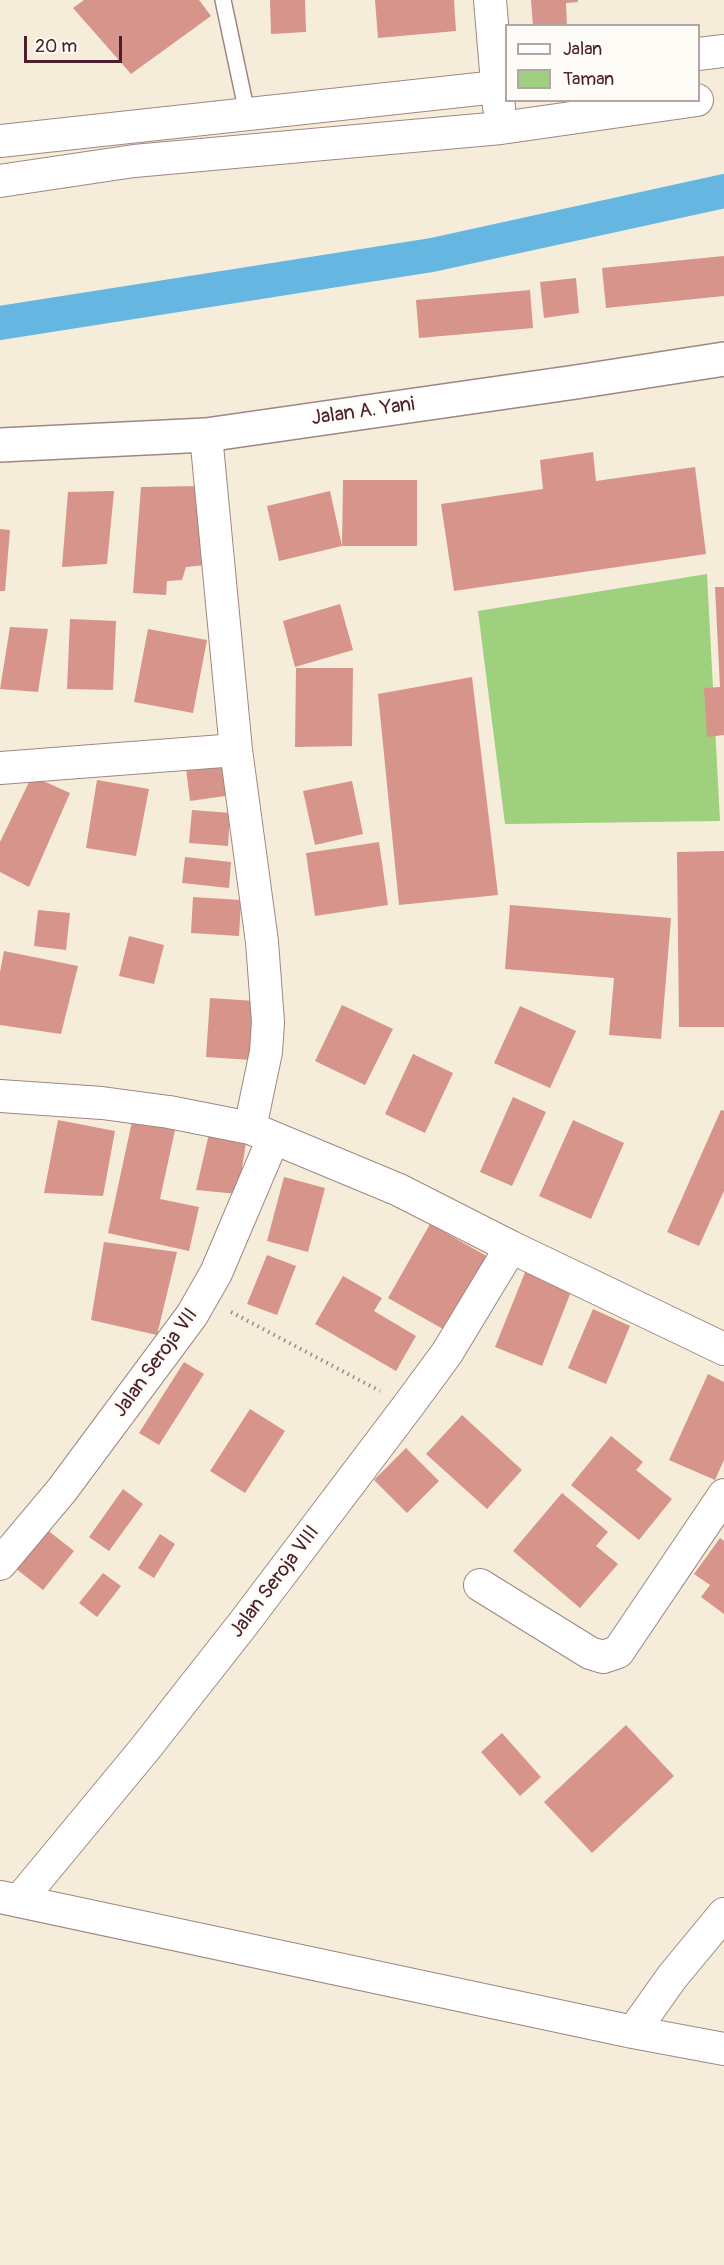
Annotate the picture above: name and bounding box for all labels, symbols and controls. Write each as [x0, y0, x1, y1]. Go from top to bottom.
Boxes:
scale bar [27, 24, 124, 62]
legend [505, 24, 700, 102]
text: 20 m [35, 35, 77, 58]
text: Jalan [563, 38, 602, 61]
text: Taman [563, 68, 614, 91]
street label: Jalan A. Yani [310, 393, 416, 431]
street label: Jalan Seroja VII [109, 1304, 203, 1422]
street label: Jalan Seroja VIII [225, 1521, 325, 1643]

